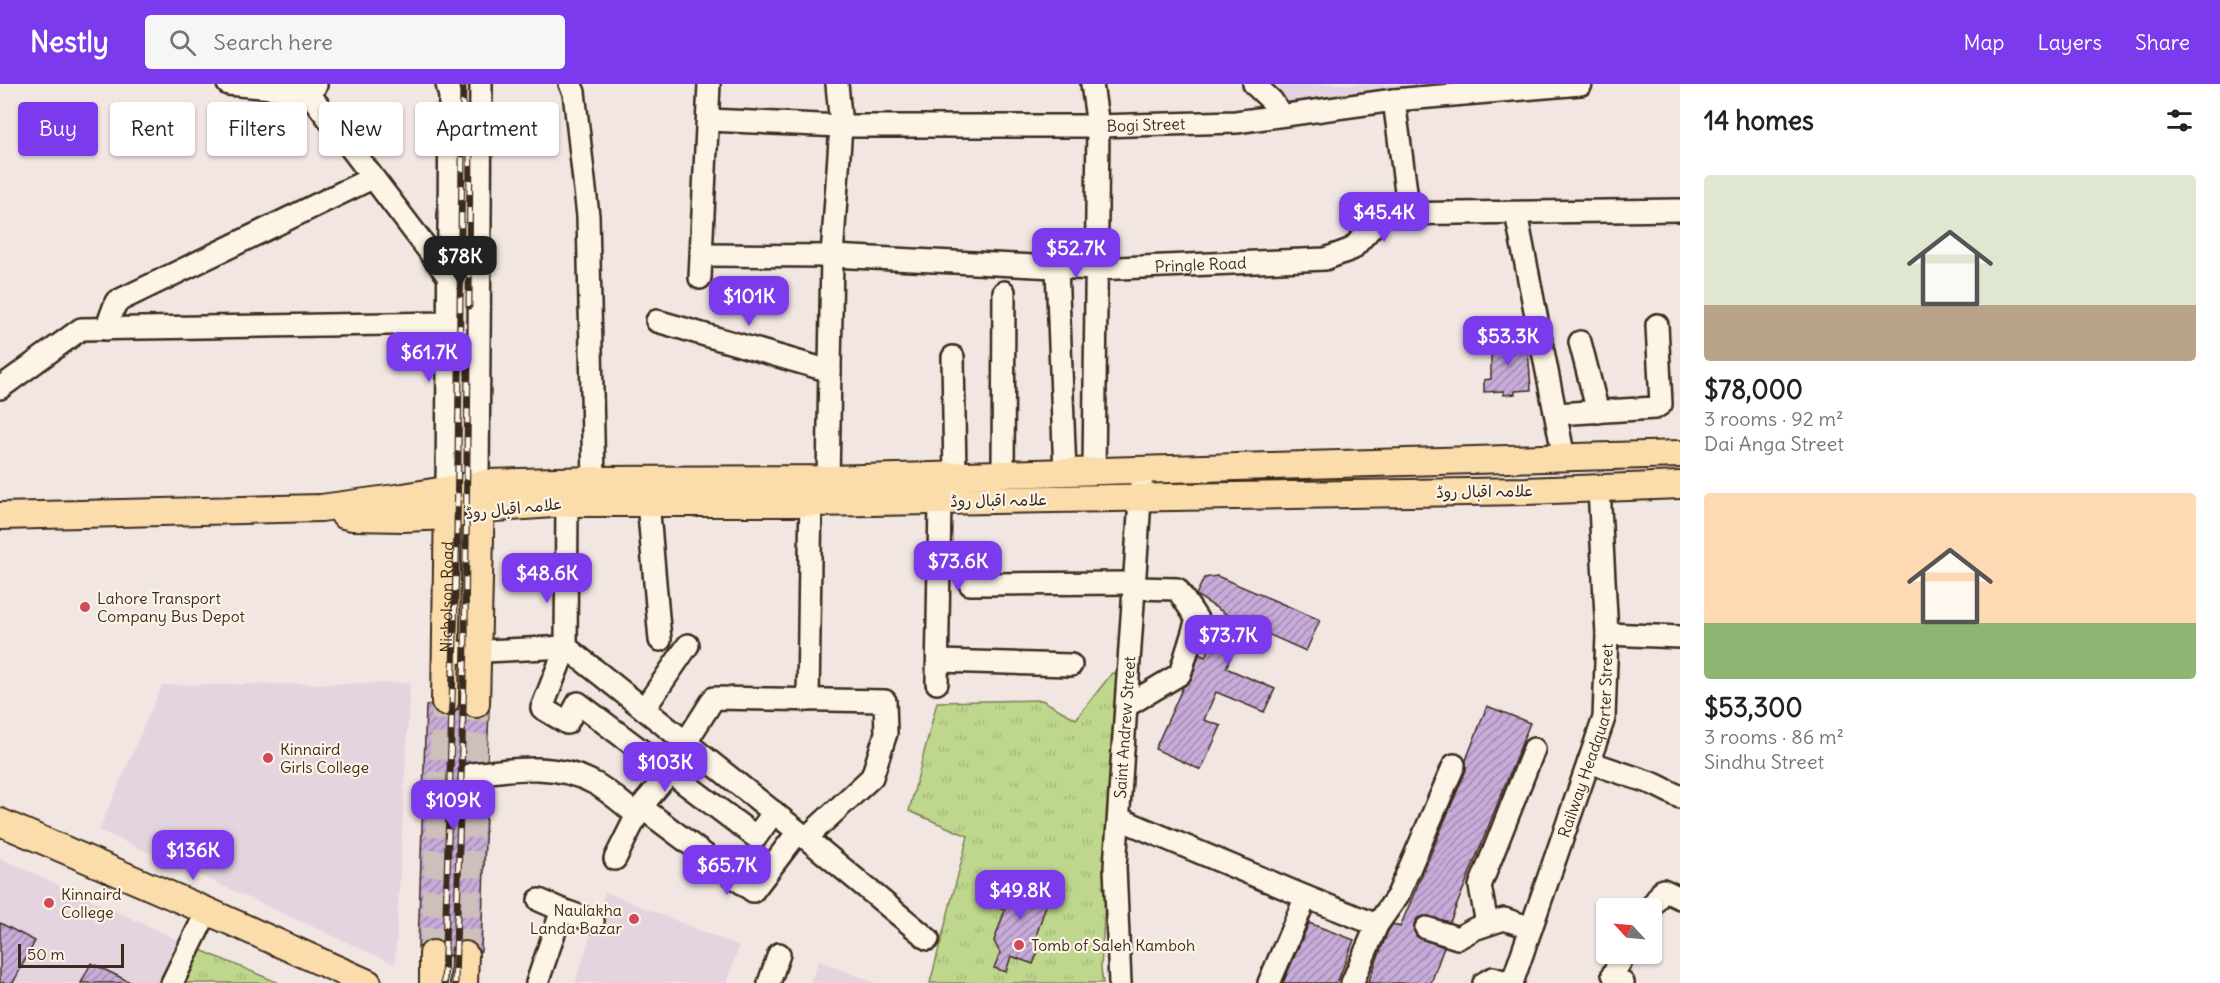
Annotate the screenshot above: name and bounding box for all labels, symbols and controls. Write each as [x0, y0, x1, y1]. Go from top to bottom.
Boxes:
search box [145, 15, 565, 69]
text: Nestly [30, 24, 109, 60]
icon: search [166, 26, 199, 59]
text: Search here [214, 28, 333, 56]
text: Map [1964, 29, 2004, 56]
text: Layers [2037, 29, 2102, 56]
text: Share [2135, 29, 2190, 56]
chip: Buy [18, 102, 98, 156]
chip: Rent [110, 102, 195, 156]
chip: Filters [207, 102, 307, 156]
chip: New [319, 102, 403, 156]
chip: Apartment [415, 102, 559, 156]
text: 14 homes [1704, 104, 1814, 137]
icon: filters [2163, 104, 2196, 137]
street label: Bogi Street [1106, 113, 1186, 136]
pin: $45.4K [1335, 192, 1433, 243]
text: $45.4K [1353, 199, 1415, 224]
icon: home [1896, 214, 2004, 322]
pin: $52.7K [1027, 228, 1125, 279]
text: $52.7K [1046, 235, 1106, 260]
pin: $78K [424, 236, 496, 287]
text: $78K [438, 243, 482, 268]
street label: Pringle Road [1154, 252, 1247, 276]
pin: $101K [707, 276, 791, 327]
text: $101K [723, 283, 775, 308]
pin: $53.3K [1459, 316, 1557, 367]
text: $53.3K [1477, 323, 1539, 348]
pin: $61.7K [380, 332, 478, 383]
text: $61.7K [401, 339, 457, 364]
text: $78,000 [1704, 373, 1803, 406]
text: 3 rooms · 92 m² [1704, 406, 1843, 431]
text: Dai Anga Street [1704, 431, 1844, 456]
street label: علامہ اقبال روڈ [1436, 480, 1534, 502]
street label: علامہ اقبال روڈ [950, 489, 1048, 511]
street label: علامہ اقبال روڈ [464, 493, 564, 523]
icon: home [1896, 532, 2004, 640]
street label: Nicholson Road [436, 541, 457, 653]
pin: $73.6K [909, 541, 1007, 592]
text: $73.6K [928, 548, 988, 573]
pin: $48.6K [498, 553, 596, 604]
text: $48.6K [516, 560, 578, 585]
place label: Lahore Transport Company Bus Depot [97, 588, 246, 626]
marker: Lahore Transport Company Bus Depot [78, 600, 92, 614]
pin: $73.7K [1179, 615, 1277, 666]
text: $73.7K [1199, 622, 1257, 647]
street label: Railway Headquarter Street [1553, 642, 1617, 840]
street label: Saint Andrew Street [1110, 655, 1139, 799]
text: $53,300 [1704, 691, 1803, 724]
text: 3 rooms · 86 m² [1704, 724, 1844, 749]
place label: Kinnaird Girls College [280, 739, 369, 777]
pin: $103K [623, 742, 707, 793]
text: $103K [637, 749, 693, 774]
text: Sindhu Street [1704, 749, 1824, 774]
marker: Kinnaird Girls College [261, 751, 275, 765]
pin: $109K [411, 780, 495, 831]
text: $109K [425, 787, 481, 812]
pin: $136K [151, 830, 235, 881]
text: $136K [166, 837, 220, 862]
pin: $65.7K [678, 845, 776, 896]
text: $65.7K [697, 852, 757, 877]
pin: $49.8K [971, 870, 1069, 921]
text: $49.8K [989, 877, 1051, 902]
place label: Kinnaird College [61, 884, 121, 922]
marker: Kinnaird College [42, 896, 56, 910]
north arrow [1596, 898, 1662, 964]
map controls [1596, 898, 1662, 964]
place label: Naulakha Landa Bazar [530, 900, 622, 938]
marker: Naulakha Landa Bazar [627, 912, 641, 926]
place label: Tomb of Saleh Kamboh [1031, 935, 1195, 955]
marker: Tomb of Saleh Kamboh [1012, 938, 1026, 952]
scale bar [18, 941, 124, 968]
text: 50 m [27, 944, 65, 964]

